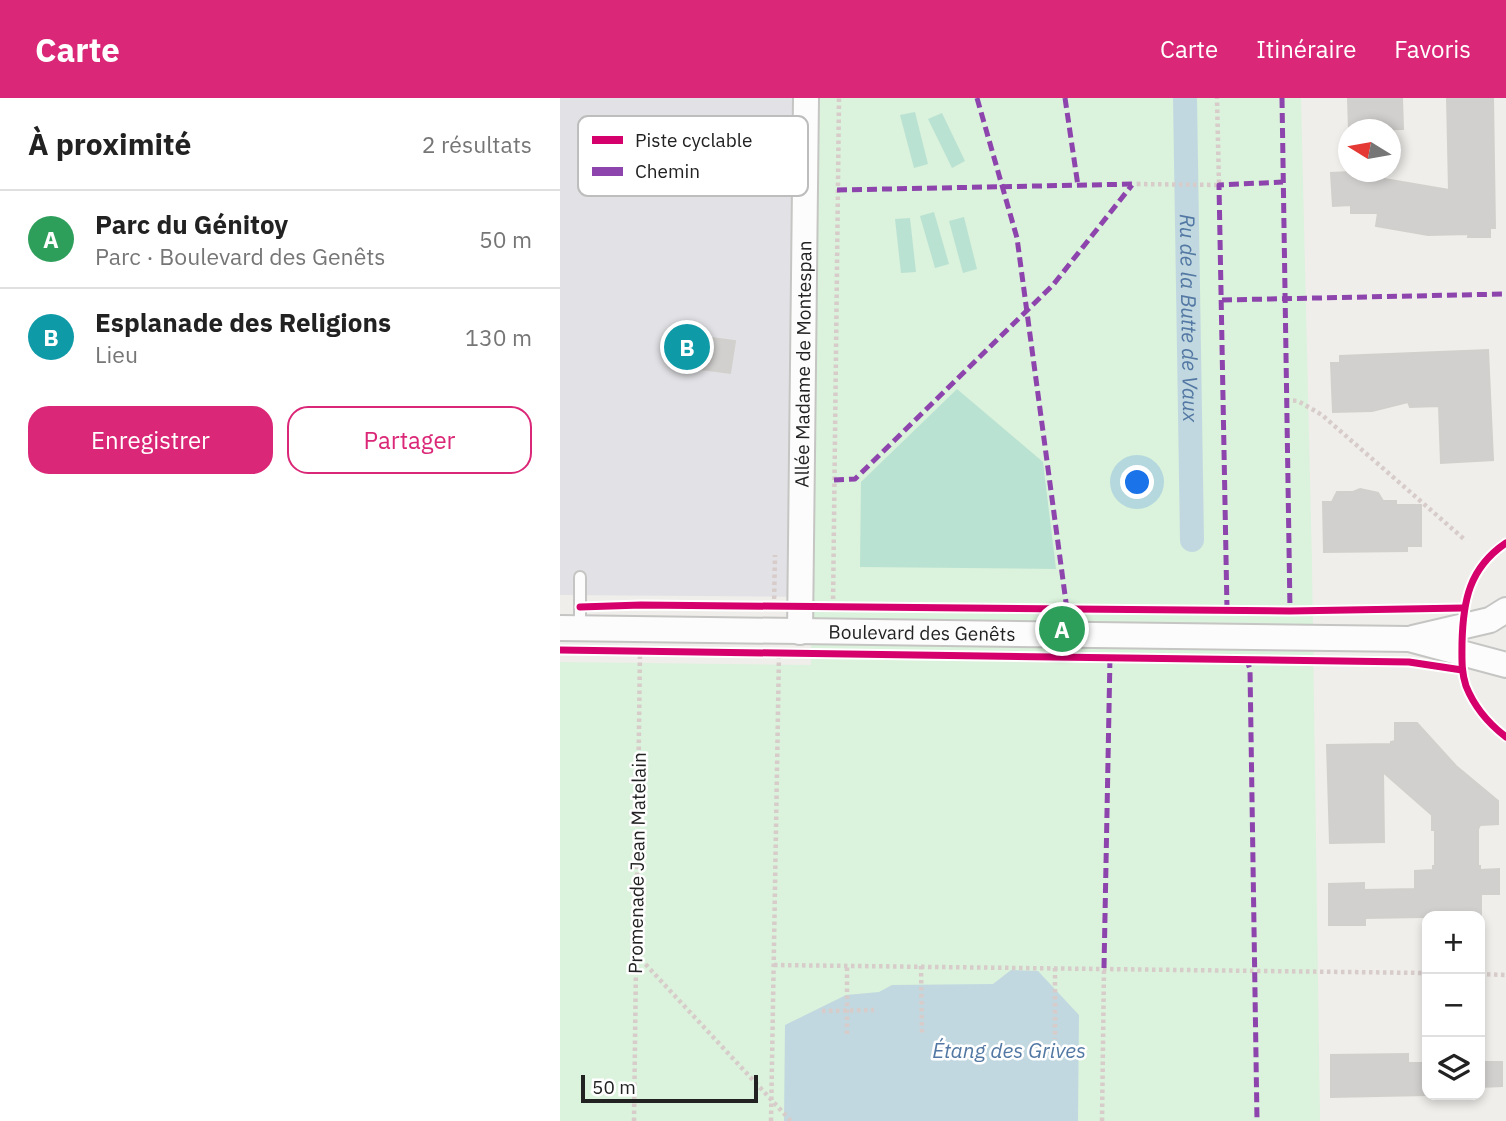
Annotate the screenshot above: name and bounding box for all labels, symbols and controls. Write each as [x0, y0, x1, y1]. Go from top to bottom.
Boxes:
text: Carte [35, 28, 120, 71]
text: Carte [1160, 33, 1218, 65]
text: Itinéraire [1256, 33, 1356, 65]
text: Favoris [1394, 33, 1471, 65]
legend [578, 116, 808, 196]
north arrow [1338, 119, 1401, 182]
text: À proximité [28, 124, 191, 163]
text: Piste cyclable [635, 128, 752, 152]
text: 2 résultats [422, 129, 532, 159]
text: Chemin [635, 159, 700, 183]
text: Parc du Génitoy [95, 207, 288, 241]
water label: Ru de la Butte de Vaux [1174, 214, 1205, 423]
text: A [43, 224, 59, 254]
text: 50 m [479, 224, 532, 254]
street label: Allée Madame de Montespan [790, 240, 816, 488]
text: Parc · Boulevard des Genêts [95, 241, 386, 271]
text: Esplanade des Religions [95, 305, 391, 339]
pin: B [664, 321, 710, 373]
text: B [43, 322, 59, 352]
text: 130 m [465, 322, 532, 352]
text: Lieu [95, 339, 138, 369]
button: Enregistrer [28, 406, 273, 474]
button: Partager [287, 406, 532, 474]
your location [1120, 465, 1154, 499]
pin: A [1039, 603, 1085, 655]
street label: Boulevard des Genêts [828, 619, 1016, 646]
street label: Promenade Jean Matelain [623, 752, 651, 974]
map controls [1422, 911, 1485, 1100]
button: + [1422, 911, 1485, 974]
button: − [1422, 974, 1485, 1037]
water label: Étang des Grives [932, 1036, 1086, 1064]
button: layers [1422, 1037, 1485, 1100]
scale bar [581, 1072, 758, 1104]
text: 50 m [592, 1075, 636, 1099]

